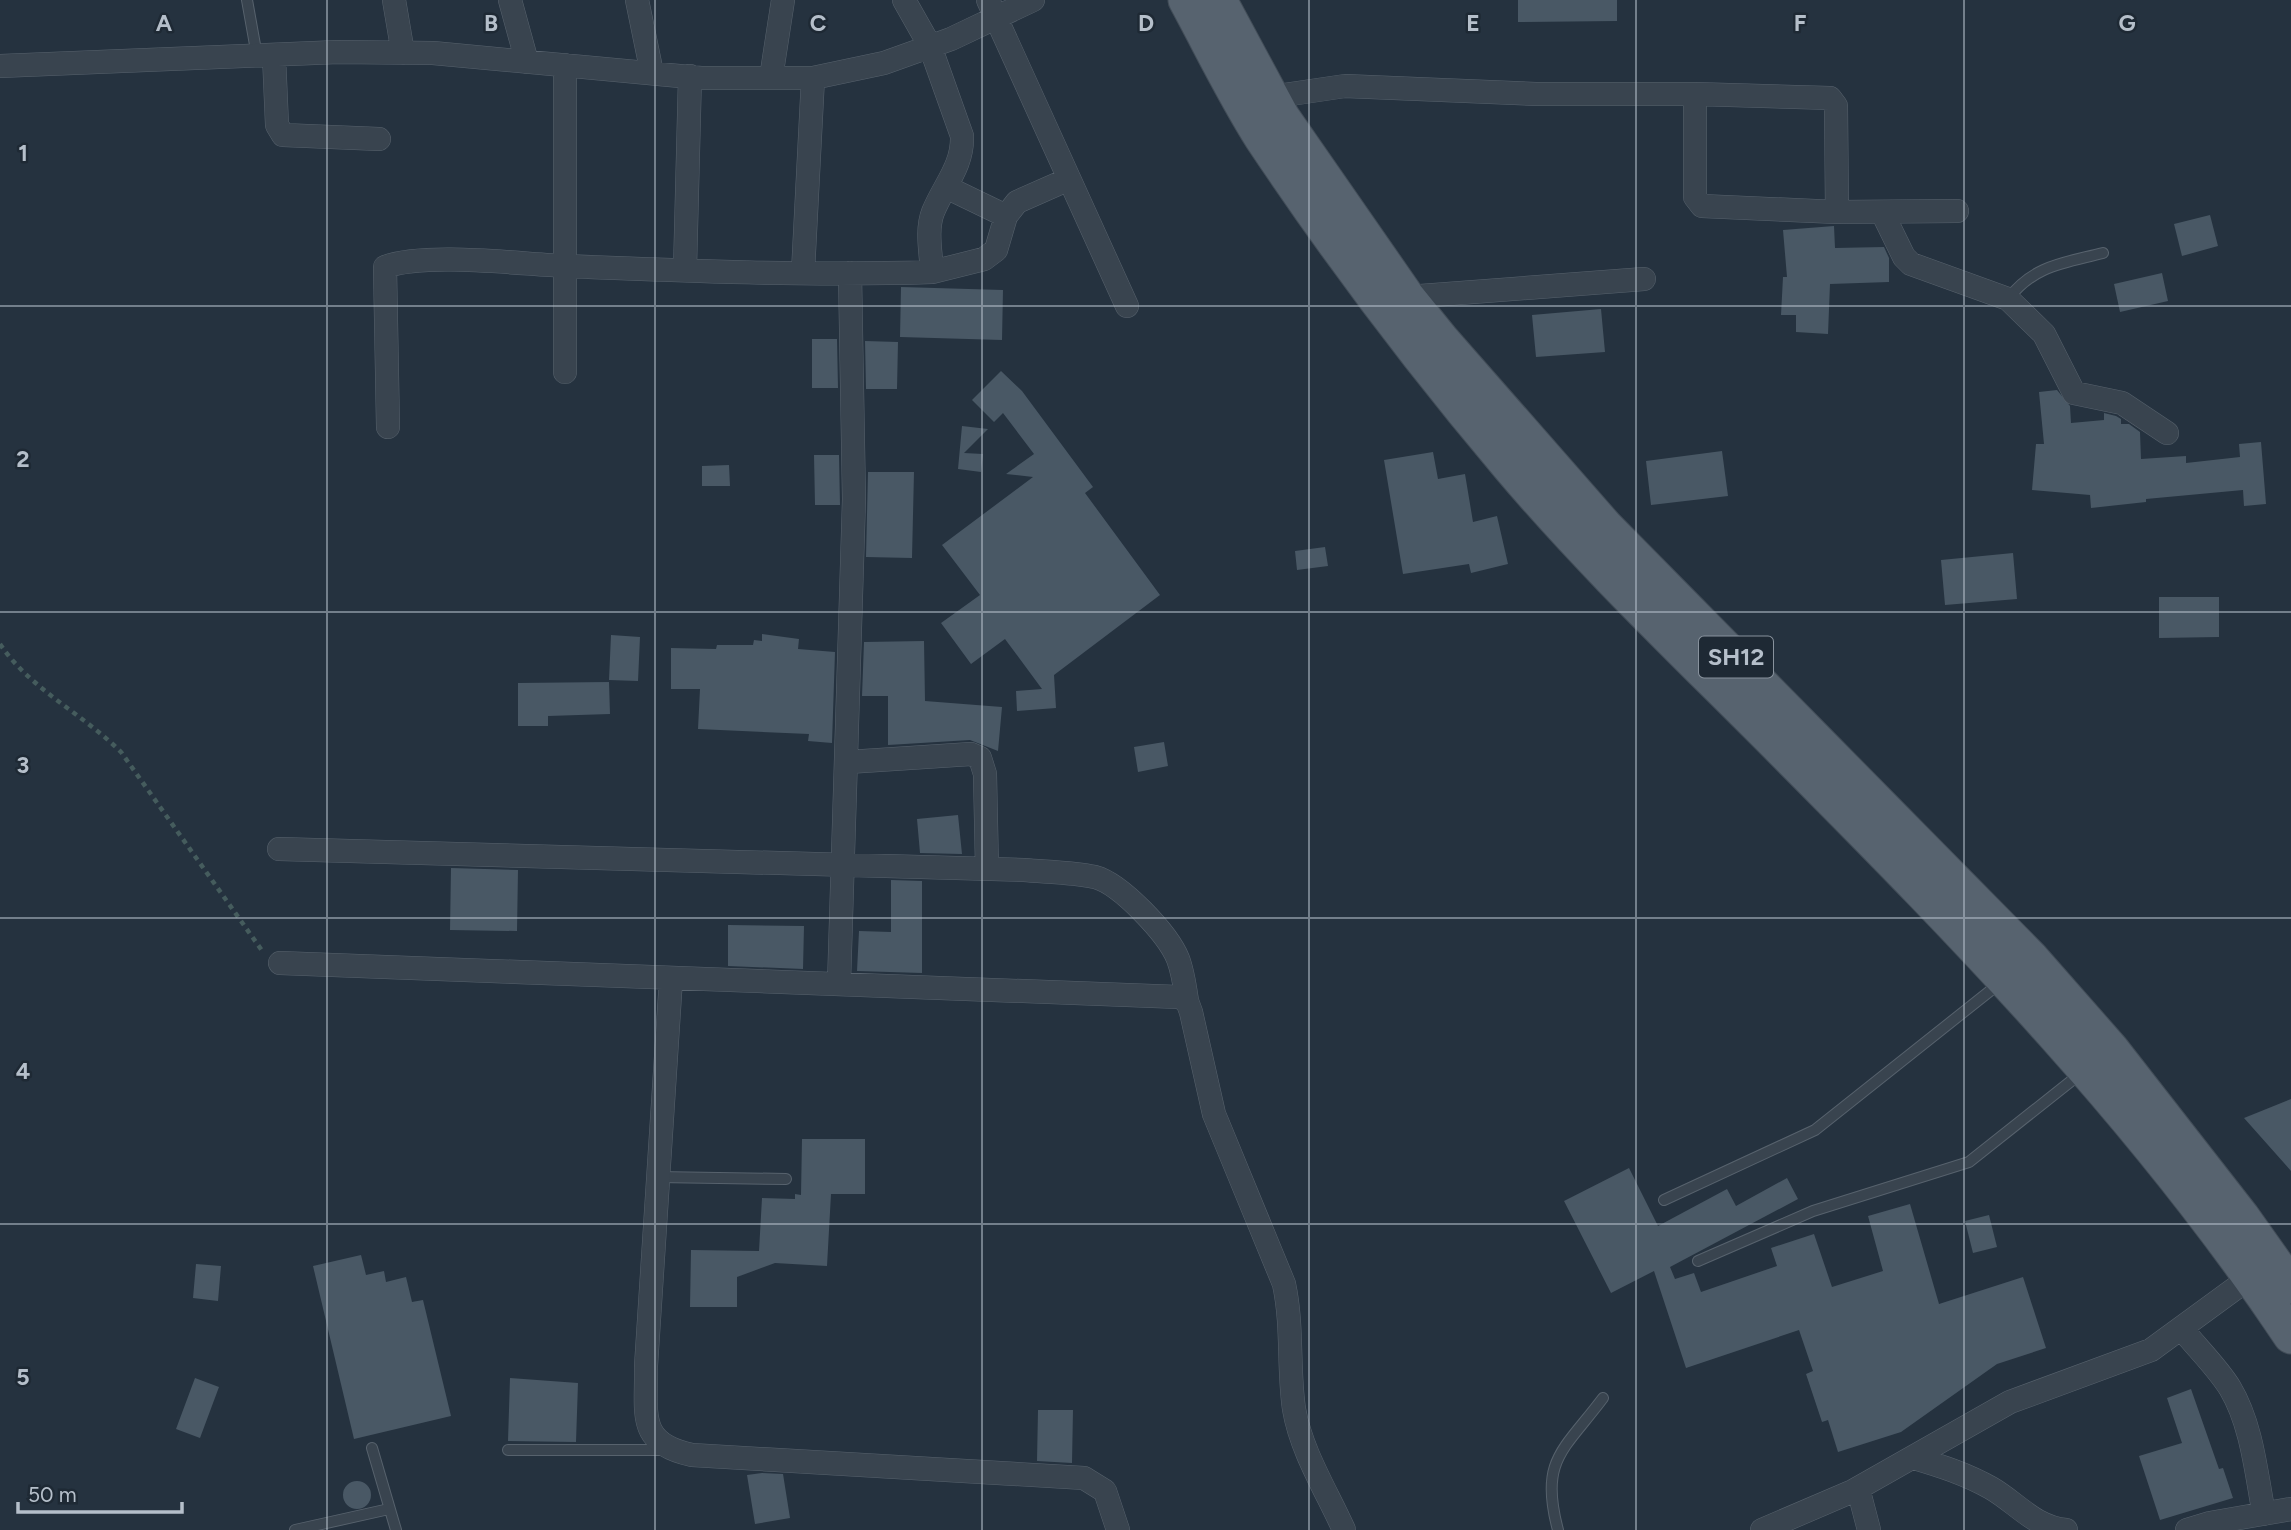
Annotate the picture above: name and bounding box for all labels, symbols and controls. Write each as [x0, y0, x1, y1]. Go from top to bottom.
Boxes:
text: A [156, 9, 173, 37]
text: B [484, 9, 498, 37]
text: C [810, 9, 827, 37]
text: D [1138, 9, 1154, 37]
text: E [1466, 9, 1480, 37]
text: F [1794, 9, 1807, 37]
text: G [2118, 9, 2136, 37]
text: 1 [18, 139, 28, 167]
text: 2 [16, 445, 30, 473]
road number: SH12 [1699, 636, 1773, 678]
text: 3 [17, 751, 29, 779]
text: 4 [16, 1057, 30, 1085]
text: 5 [16, 1363, 30, 1391]
scale bar [18, 1470, 182, 1514]
text: 50 m [28, 1482, 77, 1507]

